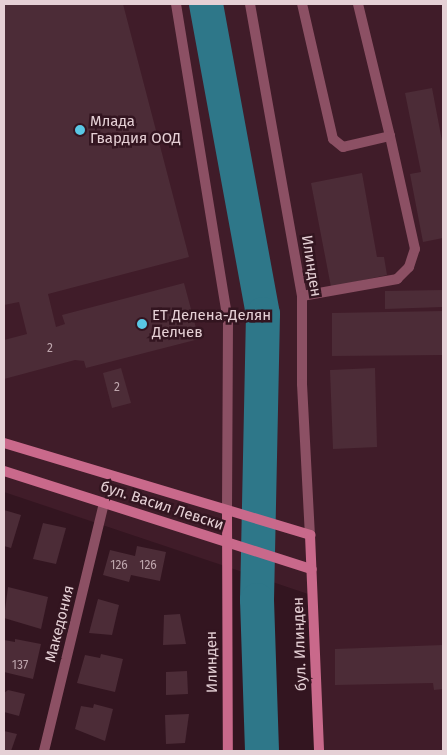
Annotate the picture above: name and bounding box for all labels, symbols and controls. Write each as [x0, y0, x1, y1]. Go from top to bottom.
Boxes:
place label: Млада Гвардия ООД [90, 112, 181, 147]
marker: Млада Гвардия ООД [74, 124, 86, 136]
street label: Илинден [297, 234, 325, 298]
place label: ЕТ Делена-Делян Делчев [152, 306, 271, 341]
marker: ЕТ Делена-Делян Делчев [136, 318, 148, 330]
house number: 2 [47, 342, 53, 356]
house number: 2 [114, 381, 120, 395]
street label: бул. Васил Левски [98, 478, 226, 534]
house number: 126 [110, 559, 128, 573]
house number: 126 [139, 559, 157, 573]
street label: Македония [42, 584, 78, 664]
street label: бул. Илинден [289, 597, 311, 691]
street label: Илинден [202, 631, 222, 693]
house number: 137 [12, 659, 28, 673]

